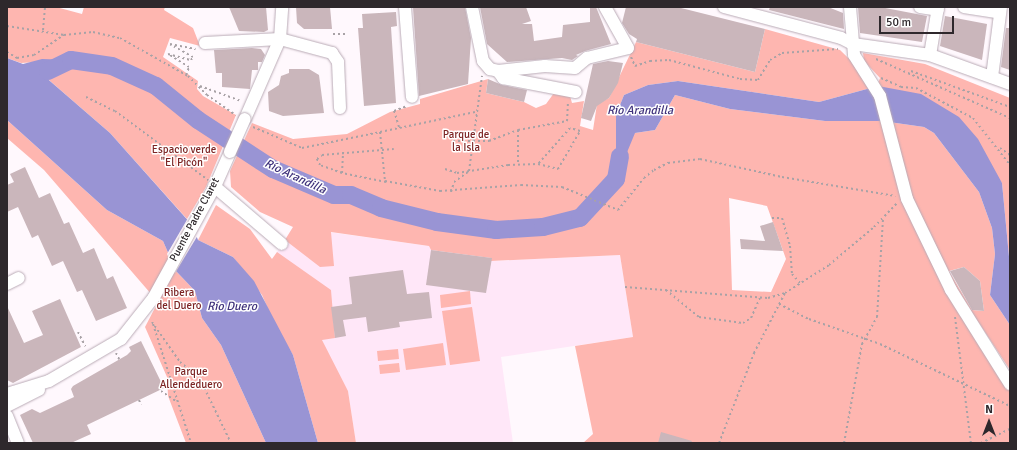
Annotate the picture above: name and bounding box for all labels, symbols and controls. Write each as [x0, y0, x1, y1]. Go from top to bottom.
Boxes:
scale bar [881, 8, 956, 34]
text: 50 m [886, 15, 911, 30]
water label: Río Arandilla [607, 104, 673, 118]
park label: Parque de la Isla [443, 129, 489, 155]
park label: Espacio verde "El Picón" [152, 144, 216, 170]
water label: Río Arandilla [262, 156, 328, 198]
street label: Puente Padre Claret [167, 176, 223, 264]
park label: Ribera del Duero [156, 287, 202, 313]
water label: Río Duero [207, 300, 257, 314]
park label: Parque Allendeduero [160, 366, 222, 392]
north arrow [969, 402, 1009, 442]
text: N [985, 403, 993, 416]

